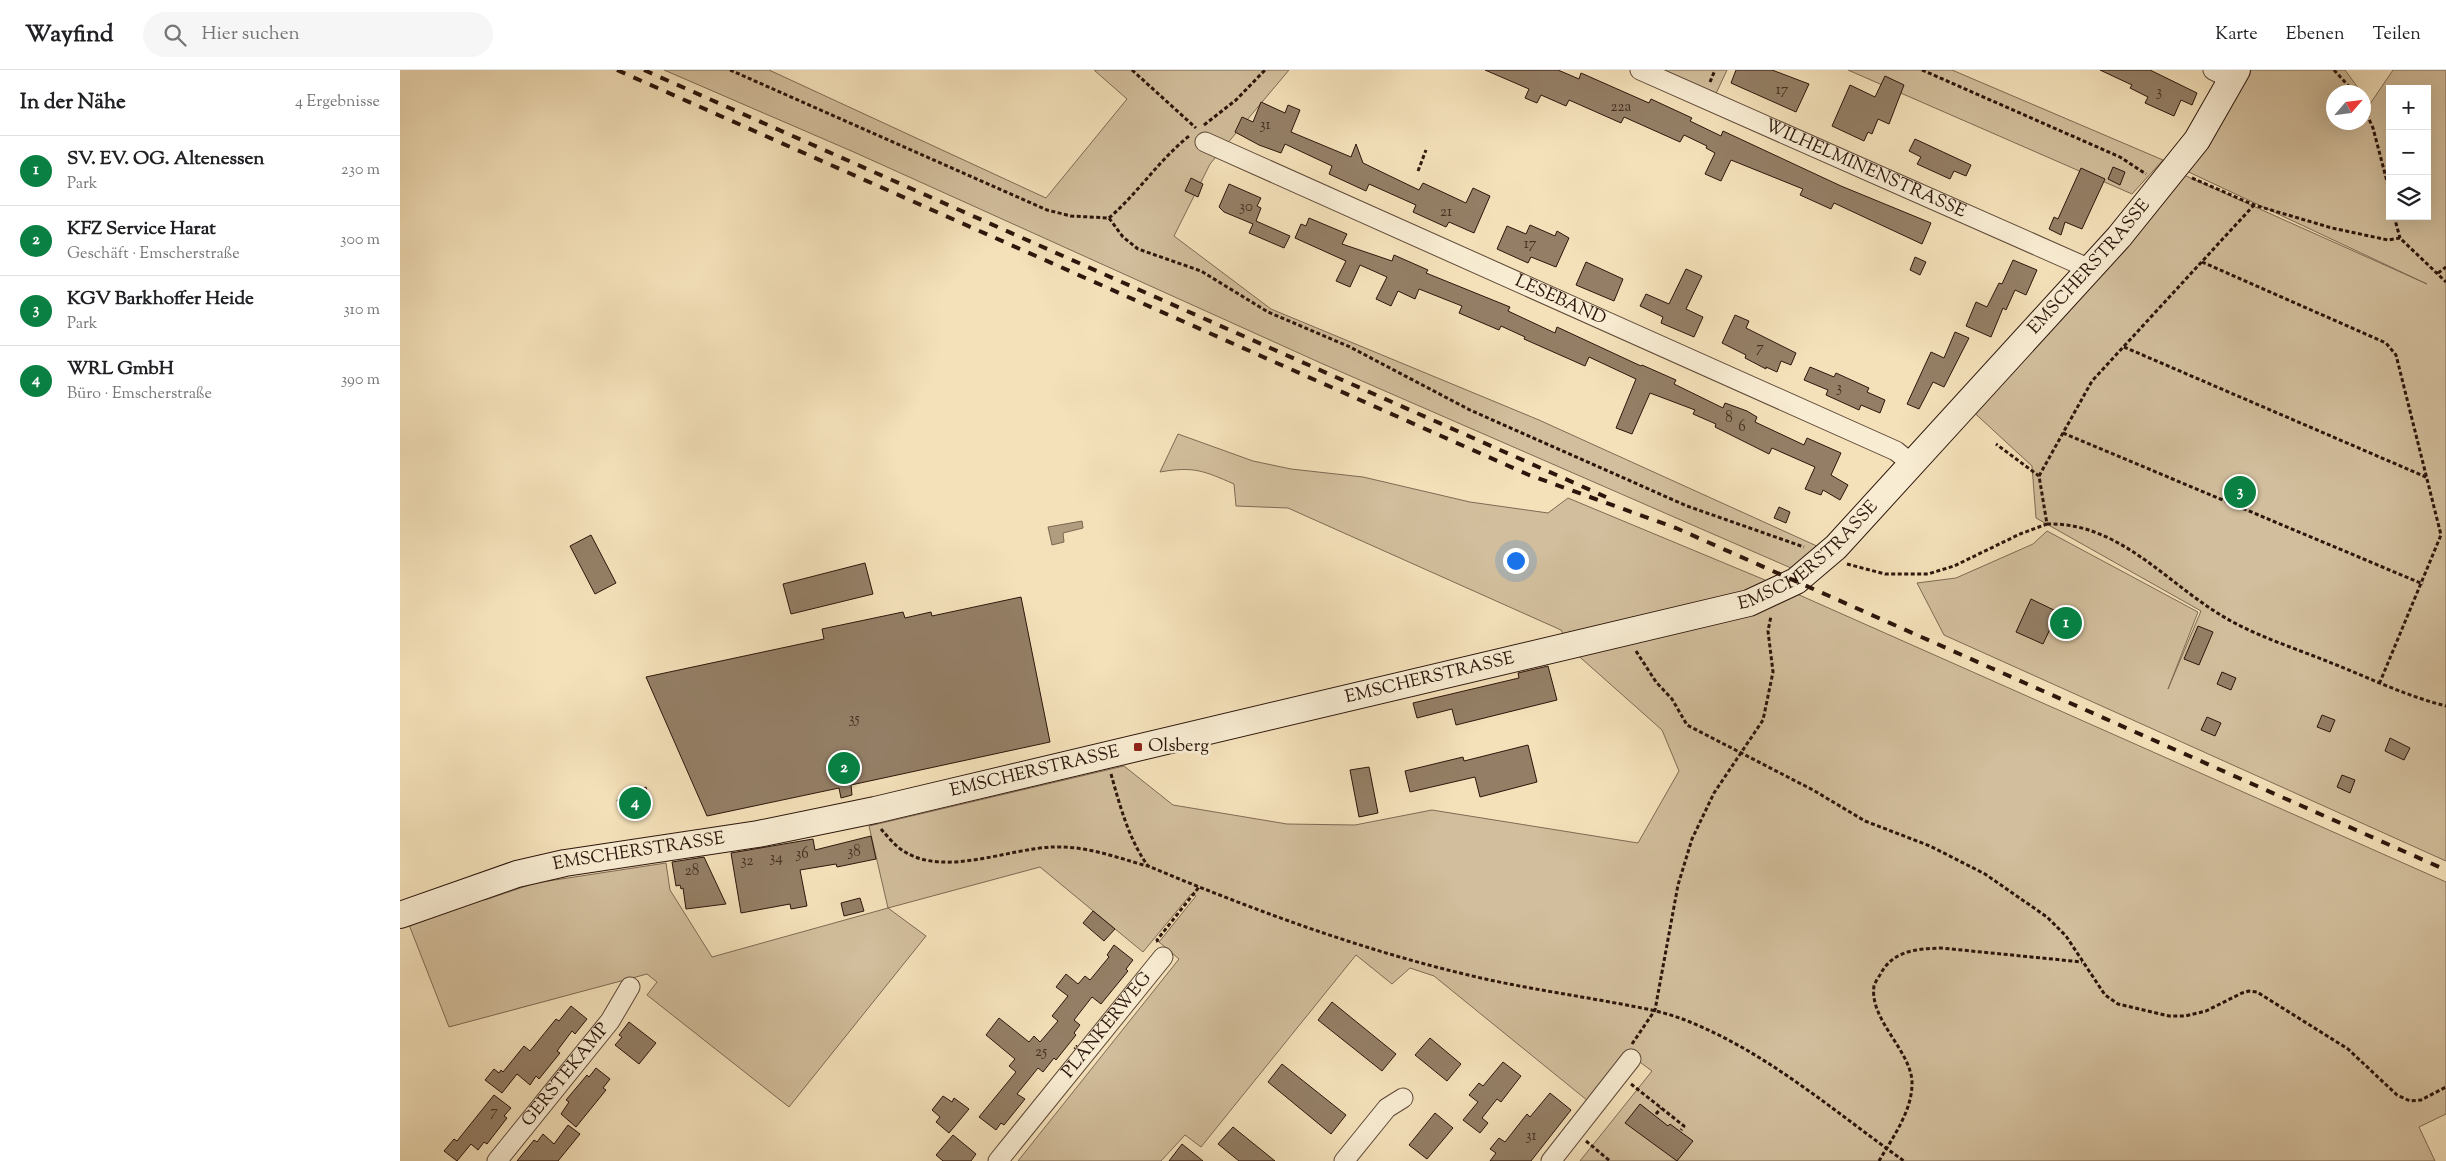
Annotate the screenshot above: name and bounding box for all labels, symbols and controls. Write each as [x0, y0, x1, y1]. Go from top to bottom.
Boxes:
search box [143, 12, 493, 57]
text: Wayfind [25, 18, 113, 52]
icon: search [161, 21, 189, 49]
text: Hier suchen [201, 21, 300, 48]
text: Karte [2215, 22, 2258, 48]
text: Ebenen [2286, 22, 2345, 48]
text: Teilen [2373, 22, 2421, 48]
house number: 17 [1776, 80, 1789, 101]
house number: 3 [2156, 82, 2162, 103]
north arrow [2326, 85, 2371, 130]
map controls [2386, 85, 2431, 220]
button: + [2386, 85, 2431, 130]
text: In der Nähe [20, 88, 126, 118]
text: 4 Ergebnisse [295, 91, 380, 114]
house number: 22a [1611, 97, 1632, 118]
street label: WILHELMINENSTRASSE [1760, 114, 1970, 225]
house number: 31 [1259, 115, 1271, 136]
button: − [2386, 130, 2431, 175]
text: SV. EV. OG. Altenessen [67, 146, 265, 173]
text: 1 [33, 159, 39, 182]
text: 230 m [341, 159, 380, 182]
text: Park [67, 173, 98, 196]
button: layers [2386, 175, 2431, 220]
street label: EMSCHERSTRASSE [2023, 194, 2157, 341]
house number: 30 [1239, 197, 1253, 218]
house number: 21 [1440, 202, 1452, 223]
text: KFZ Service Harat [67, 216, 216, 243]
text: 2 [32, 229, 40, 252]
text: 300 m [340, 229, 380, 252]
house number: 17 [1524, 234, 1537, 255]
text: Geschäft · Emscherstraße [67, 243, 240, 266]
street label: LESEBAND [1510, 269, 1610, 333]
text: KGV Barkhoffer Heide [67, 286, 254, 313]
text: 3 [33, 299, 39, 322]
text: 310 m [343, 299, 380, 322]
text: Park [67, 313, 98, 336]
house number: 7 [1756, 338, 1764, 359]
text: WRL GmbH [67, 356, 174, 383]
text: 4 [32, 369, 40, 392]
text: 390 m [341, 369, 380, 392]
house number: 3 [1836, 378, 1842, 399]
text: Büro · Emscherstraße [67, 383, 212, 406]
house number: 8 [1725, 408, 1733, 429]
house number: 6 [1738, 417, 1746, 438]
pin: 3 [2224, 473, 2256, 511]
street label: EMSCHERSTRASSE [1736, 495, 1885, 618]
your location [1503, 548, 1529, 574]
pin: 1 [2050, 604, 2082, 642]
street label: EMSCHERSTRASSE [1343, 646, 1517, 711]
house number: 35 [848, 709, 860, 730]
place label: Olsberg [1148, 734, 1209, 760]
street label: EMSCHERSTRASSE [947, 740, 1122, 805]
marker: Olsberg [1132, 741, 1144, 753]
pin: 2 [828, 749, 860, 787]
pin: 4 [619, 784, 651, 822]
street label: EMSCHERSTRASSE [551, 826, 727, 878]
house number: 38 [847, 842, 861, 863]
house number: 36 [795, 844, 809, 865]
house number: 34 [769, 848, 783, 869]
house number: 32 [740, 851, 754, 872]
house number: 28 [685, 861, 699, 882]
street label: PLÄNKERWEG [1056, 967, 1159, 1085]
street label: GERSTEKAMP [516, 1018, 616, 1133]
house number: 25 [1035, 1042, 1047, 1063]
house number: 7 [490, 1102, 498, 1123]
house number: 31 [1525, 1126, 1537, 1147]

